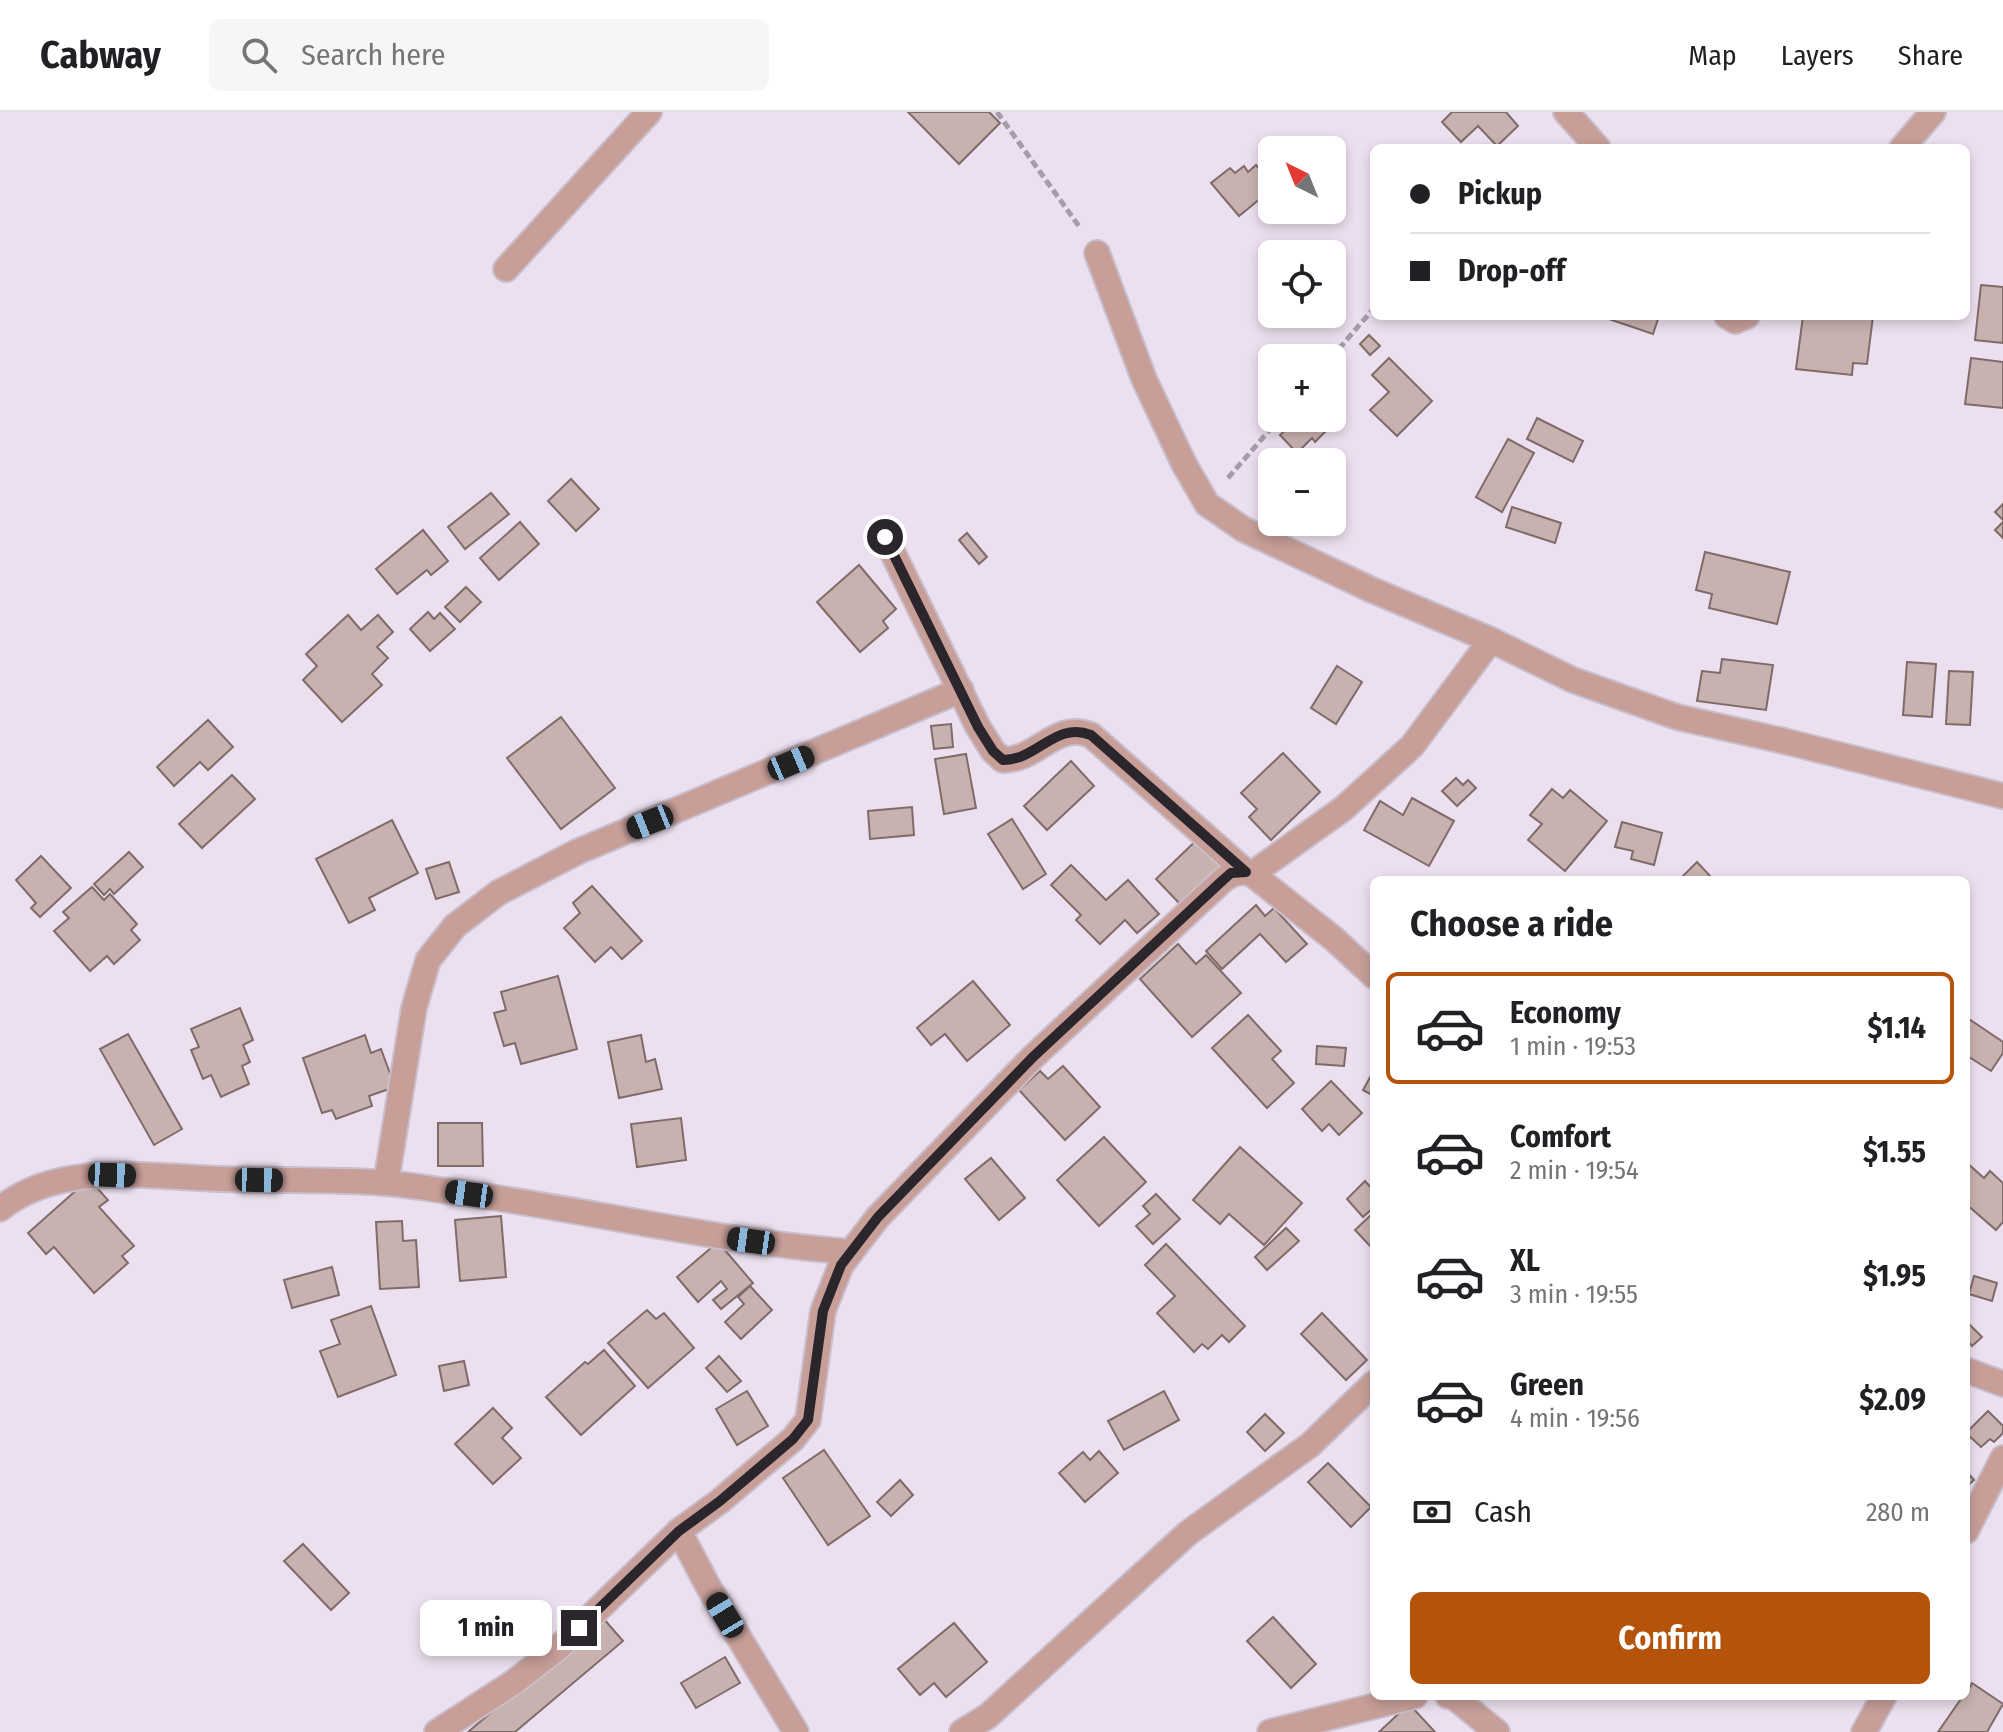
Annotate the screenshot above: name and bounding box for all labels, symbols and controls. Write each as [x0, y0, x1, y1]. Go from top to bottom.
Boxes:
search box [209, 19, 769, 91]
text: Cabway [40, 32, 161, 78]
icon: search [237, 33, 281, 77]
text: Search here [301, 37, 446, 73]
text: Map [1688, 39, 1737, 72]
text: Layers [1781, 39, 1854, 72]
text: Share [1898, 39, 1963, 72]
north arrow [1258, 136, 1346, 224]
map controls [1258, 136, 1346, 536]
text: Pickup [1458, 176, 1542, 212]
button: locate [1258, 240, 1346, 328]
text: Drop-off [1458, 253, 1565, 289]
button: + [1258, 344, 1346, 432]
button: − [1258, 448, 1346, 536]
route start [867, 519, 903, 555]
car [764, 743, 818, 783]
car [623, 802, 677, 842]
text: Choose a ride [1410, 902, 1613, 946]
icon: car [1414, 992, 1486, 1064]
text: Economy [1510, 995, 1621, 1031]
text: $1.14 [1867, 1010, 1926, 1046]
text: 1 min · 19:53 [1510, 1031, 1636, 1062]
icon: car [1414, 1116, 1486, 1188]
text: Comfort [1510, 1119, 1611, 1155]
text: $1.55 [1863, 1134, 1926, 1170]
text: 2 min · 19:54 [1510, 1155, 1638, 1186]
car [88, 1162, 136, 1188]
car [235, 1168, 283, 1192]
car [444, 1179, 494, 1209]
car [726, 1226, 776, 1256]
icon: car [1414, 1240, 1486, 1312]
text: XL [1510, 1243, 1540, 1279]
text: $1.95 [1863, 1258, 1926, 1294]
text: 3 min · 19:55 [1510, 1279, 1638, 1310]
icon: car [1414, 1364, 1486, 1436]
text: Green [1510, 1367, 1584, 1403]
text: $2.09 [1859, 1382, 1926, 1418]
text: 4 min · 19:56 [1510, 1403, 1640, 1434]
icon: cash [1410, 1490, 1454, 1534]
text: Cash [1474, 1494, 1532, 1530]
text: 280 m [1866, 1497, 1930, 1528]
car [702, 1588, 748, 1642]
button: Confirm [1410, 1592, 1930, 1684]
callout: 1 min [419, 1600, 551, 1656]
route end [561, 1610, 597, 1646]
text: 1 min [458, 1612, 514, 1643]

